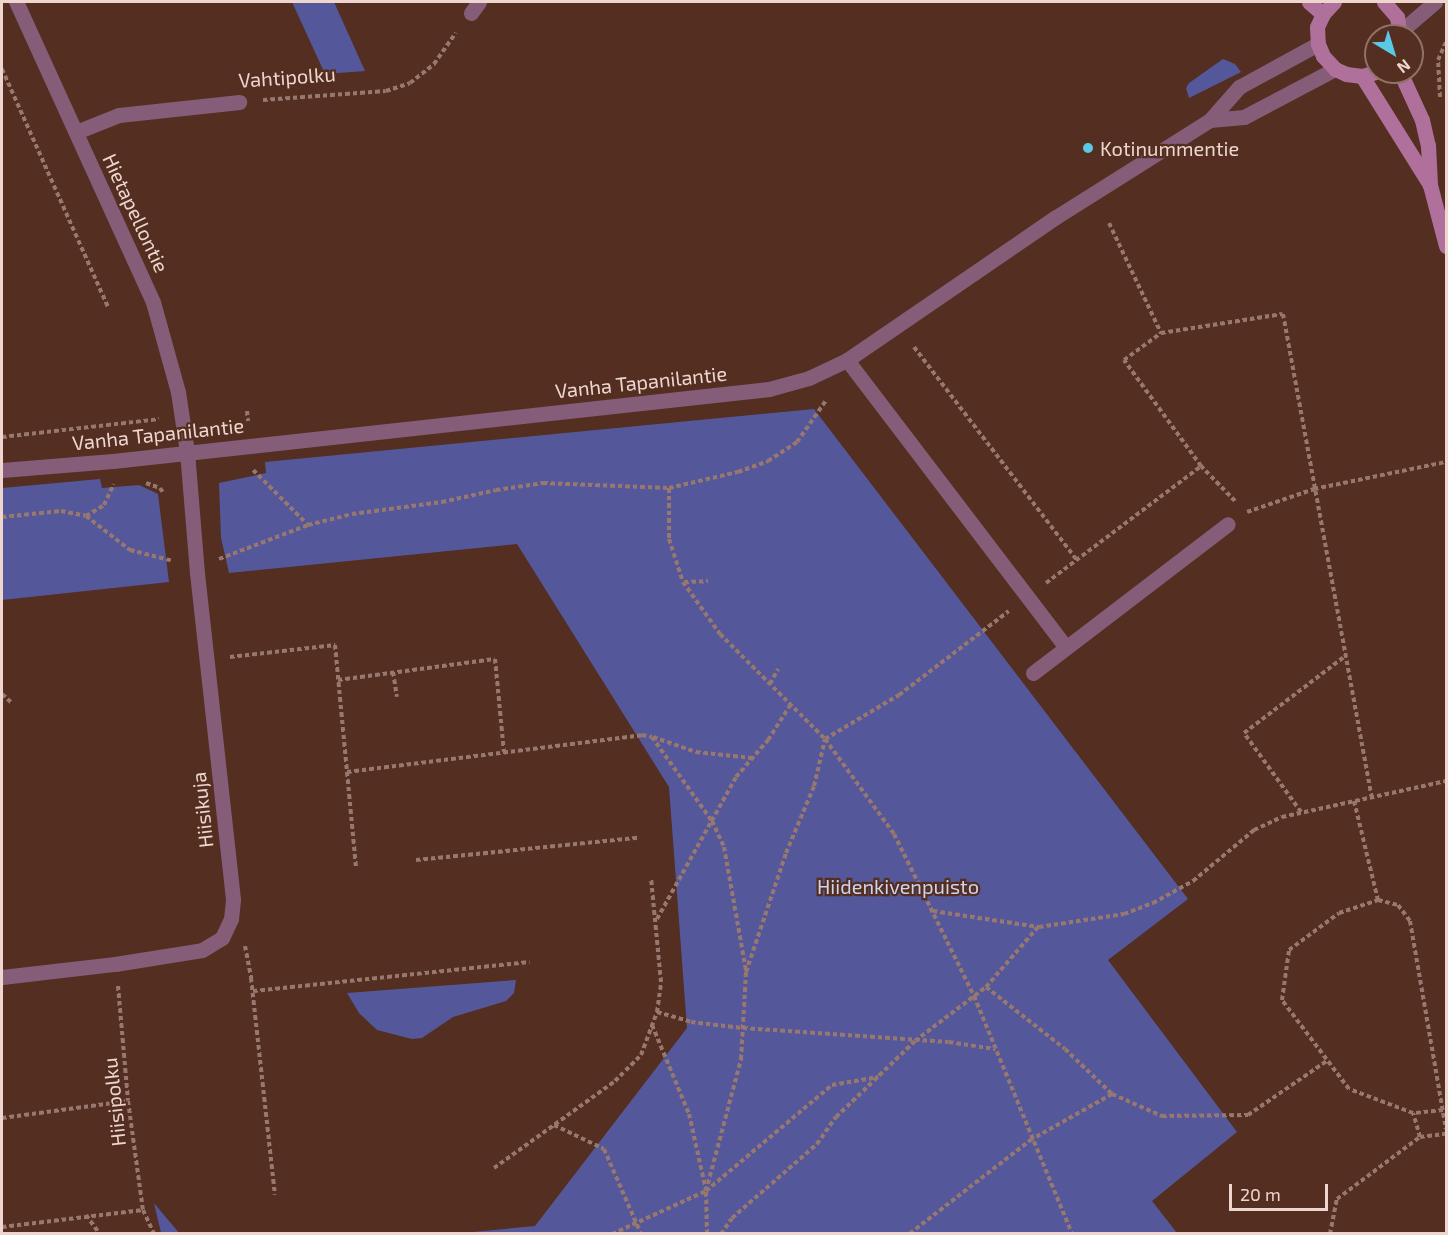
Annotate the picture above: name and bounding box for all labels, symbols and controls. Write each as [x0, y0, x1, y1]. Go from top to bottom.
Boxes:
north arrow [1364, 24, 1424, 84]
text: N [1394, 56, 1415, 78]
street label: Vahtipolku [238, 62, 336, 92]
place label: Kotinummentie [1100, 136, 1239, 160]
marker: Kotinummentie [1081, 141, 1095, 155]
street label: Hietapellontie [98, 150, 174, 276]
street label: Vanha Tapanilantie [554, 361, 728, 403]
street label: Vanha Tapanilantie [71, 413, 245, 455]
street label: Hiisikuja [186, 771, 218, 849]
park label: Hiidenkivenpuisto [817, 874, 979, 898]
street label: Hiisipolku [97, 1057, 131, 1147]
scale bar [1232, 1172, 1331, 1210]
text: 20 m [1240, 1183, 1281, 1205]

